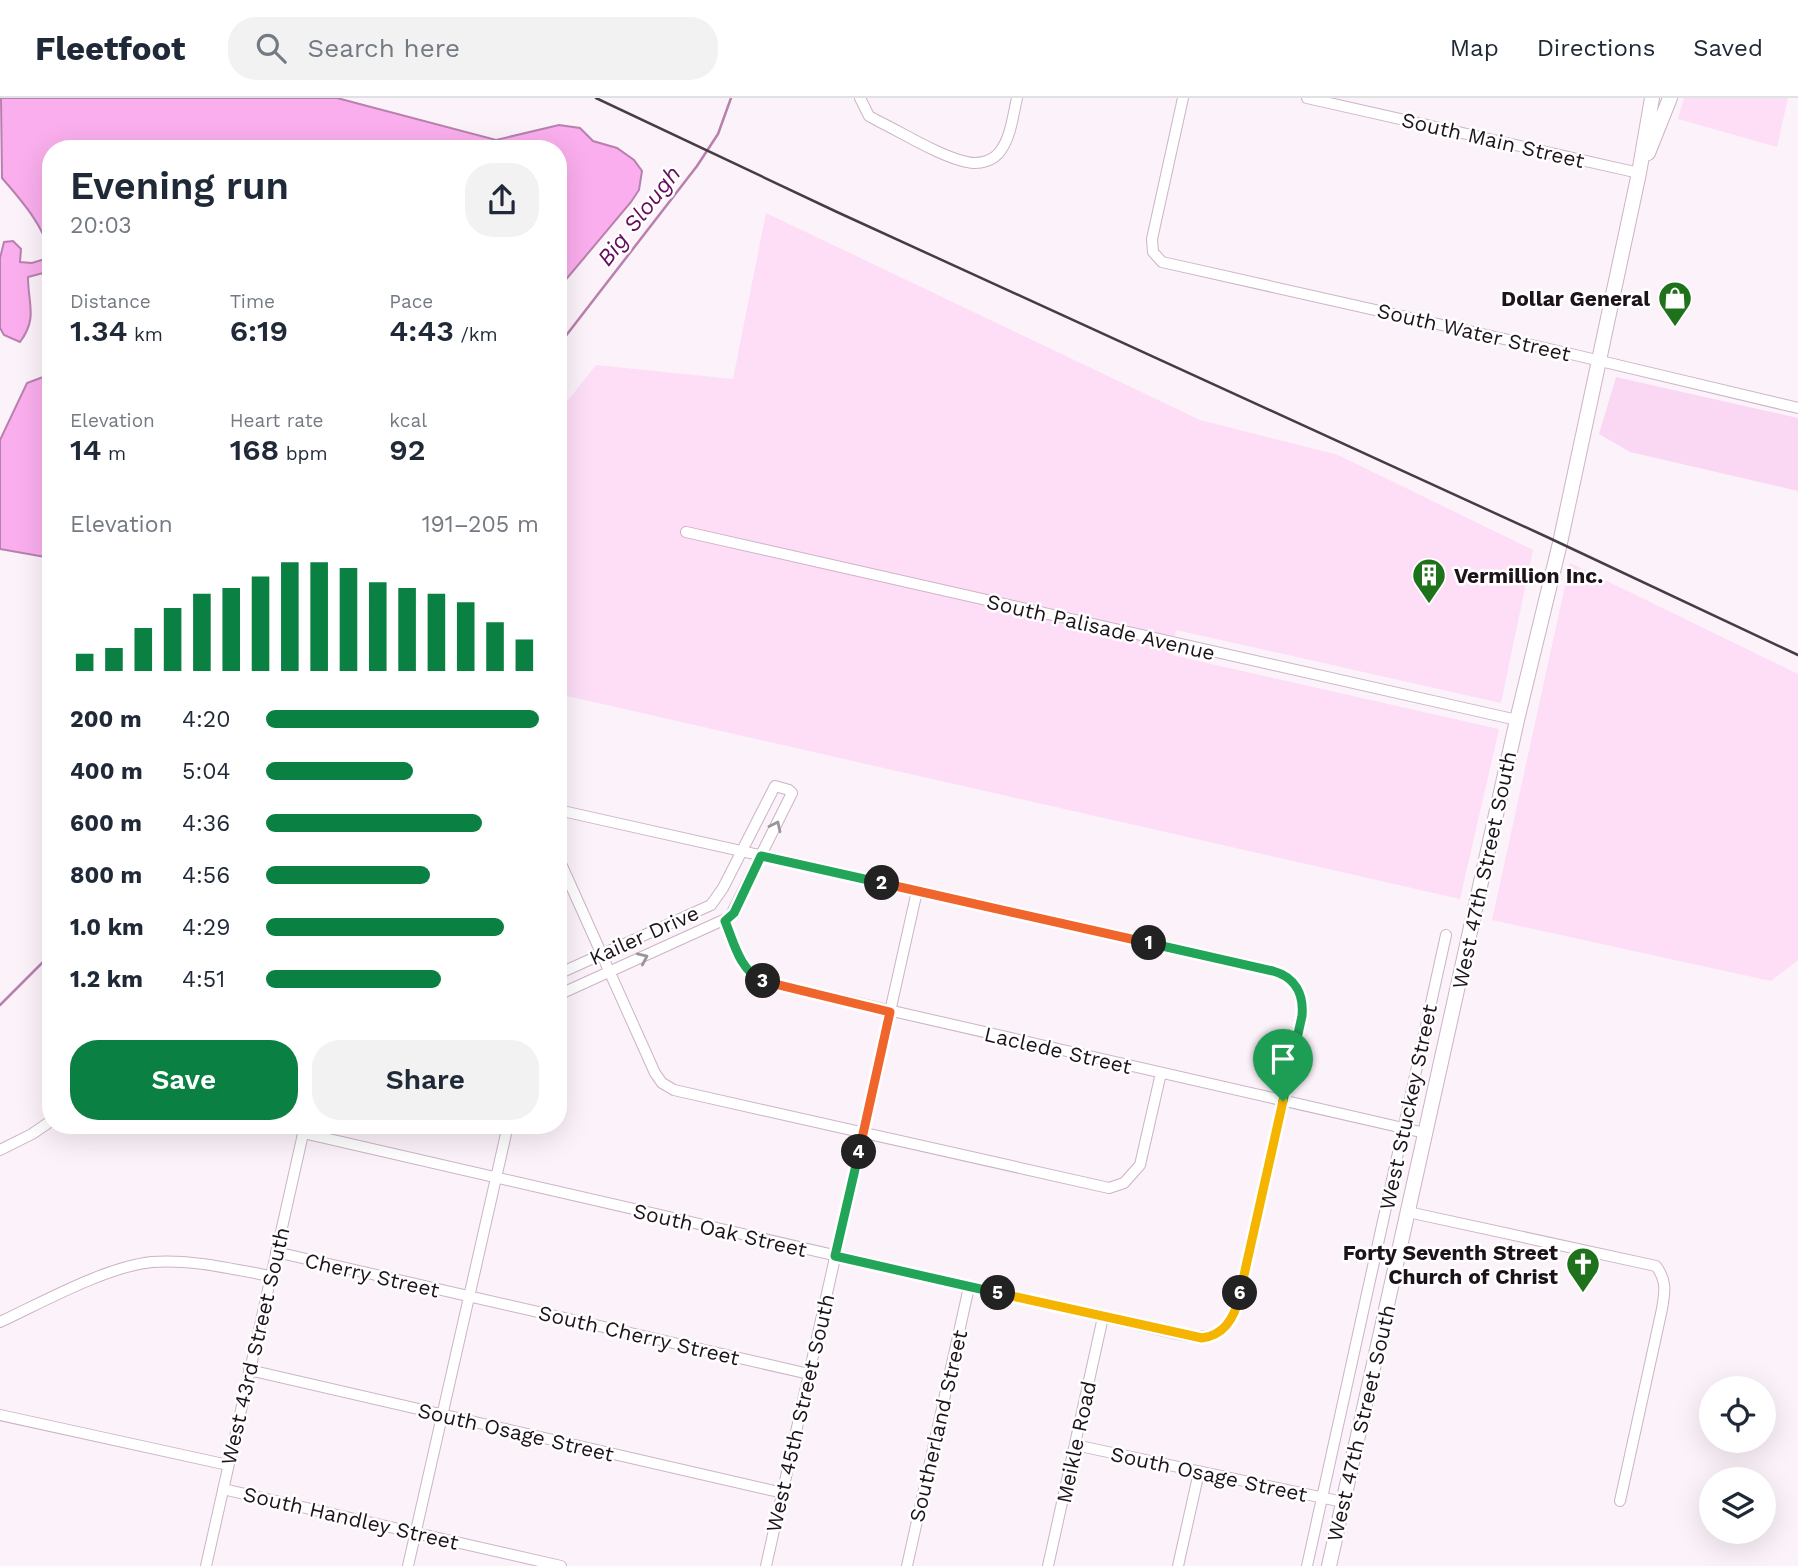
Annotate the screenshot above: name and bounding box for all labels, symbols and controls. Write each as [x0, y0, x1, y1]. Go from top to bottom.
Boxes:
search box [228, 17, 718, 80]
text: Fleetfoot [35, 29, 186, 68]
icon: search [252, 29, 290, 67]
text: Search here [308, 33, 460, 63]
text: Map [1450, 34, 1499, 62]
text: Directions [1537, 34, 1655, 62]
text: Saved [1693, 34, 1763, 62]
street label: South Main Street [1399, 107, 1587, 173]
water label: Big Slough [592, 161, 686, 271]
button: share [465, 163, 539, 237]
text: Evening run [70, 164, 289, 208]
text: 20:03 [70, 212, 132, 239]
shop icon: Dollar General [1656, 279, 1694, 328]
place label: Dollar General [1501, 286, 1650, 311]
text: Distance [70, 290, 151, 313]
text: Time [230, 290, 275, 313]
text: Pace [389, 290, 433, 313]
street label: South Water Street [1375, 298, 1573, 366]
text: 1.34 [70, 313, 128, 348]
text: 6:19 [230, 313, 288, 348]
text: 4:43 [389, 313, 454, 348]
text: km [128, 323, 163, 346]
text: /km [454, 323, 498, 346]
text: Elevation [70, 409, 155, 432]
text: Heart rate [230, 409, 324, 432]
text: kcal [389, 409, 427, 432]
text: 14 [70, 432, 101, 467]
text: 168 [230, 432, 279, 467]
text: 92 [389, 432, 426, 467]
text: m [101, 442, 126, 465]
text: bpm [279, 442, 328, 465]
text: Elevation [70, 511, 173, 538]
text: 191–205 m [422, 511, 539, 538]
building icon: Vermillion Inc. [1410, 556, 1448, 605]
place label: Vermillion Inc. [1454, 563, 1603, 588]
street label: South Palisade Avenue [984, 589, 1218, 665]
text: 200 m [70, 706, 142, 733]
text: 4:20 [182, 706, 231, 733]
street label: West 47th Street South [1447, 749, 1521, 991]
text: 400 m [70, 758, 143, 785]
text: 5:04 [182, 758, 231, 785]
text: 600 m [70, 810, 142, 837]
text: 4:36 [182, 810, 230, 837]
one-way arrow [768, 820, 782, 833]
text: 800 m [70, 862, 142, 889]
text: 4:56 [182, 862, 230, 889]
pin: 2 [864, 866, 900, 900]
text: 2 [876, 871, 887, 894]
street label: Kailer Drive [585, 900, 703, 970]
text: 1.0 km [70, 914, 144, 941]
text: 4:29 [182, 914, 230, 941]
pin: 1 [1132, 926, 1166, 960]
text: 1 [1144, 931, 1153, 954]
one-way arrow [636, 952, 648, 966]
pin: 3 [746, 964, 780, 998]
text: 1.2 km [70, 966, 143, 993]
text: 4:51 [182, 966, 225, 993]
text: 3 [757, 969, 768, 992]
street label: West Stuckey Street [1374, 1002, 1442, 1212]
street label: Laclede Street [982, 1021, 1134, 1079]
pin [1253, 1029, 1313, 1101]
button: Save [70, 1040, 298, 1120]
button: Share [312, 1040, 539, 1120]
icon: arrive [1264, 1040, 1302, 1078]
pin: 4 [842, 1134, 876, 1170]
text: 4 [852, 1140, 865, 1163]
street label: South Oak Street [631, 1198, 809, 1262]
street label: West 43rd Street South [215, 1225, 295, 1467]
place label: Forty Seventh Street Church of Christ [1343, 1240, 1558, 1289]
church icon: Forty Seventh Street Church of Christ [1564, 1245, 1602, 1294]
street label: Cherry Street [302, 1247, 442, 1303]
pin: 5 [981, 1276, 1016, 1310]
pin: 6 [1222, 1276, 1258, 1310]
text: 5 [992, 1281, 1003, 1304]
text: 6 [1234, 1281, 1245, 1304]
street label: West 45th Street South [760, 1291, 840, 1535]
street label: South Cherry Street [536, 1300, 742, 1370]
street label: West 47th Street South [1322, 1302, 1400, 1544]
street label: Southerland Street [904, 1327, 972, 1524]
map controls [1699, 1376, 1776, 1544]
button: locate [1699, 1376, 1776, 1453]
street label: Meikle Road [1051, 1379, 1101, 1505]
street label: South Osage Street [416, 1397, 617, 1467]
street label: South Osage Street [1108, 1441, 1310, 1507]
button: layers [1699, 1467, 1776, 1544]
street label: South Handley Street [241, 1481, 461, 1555]

